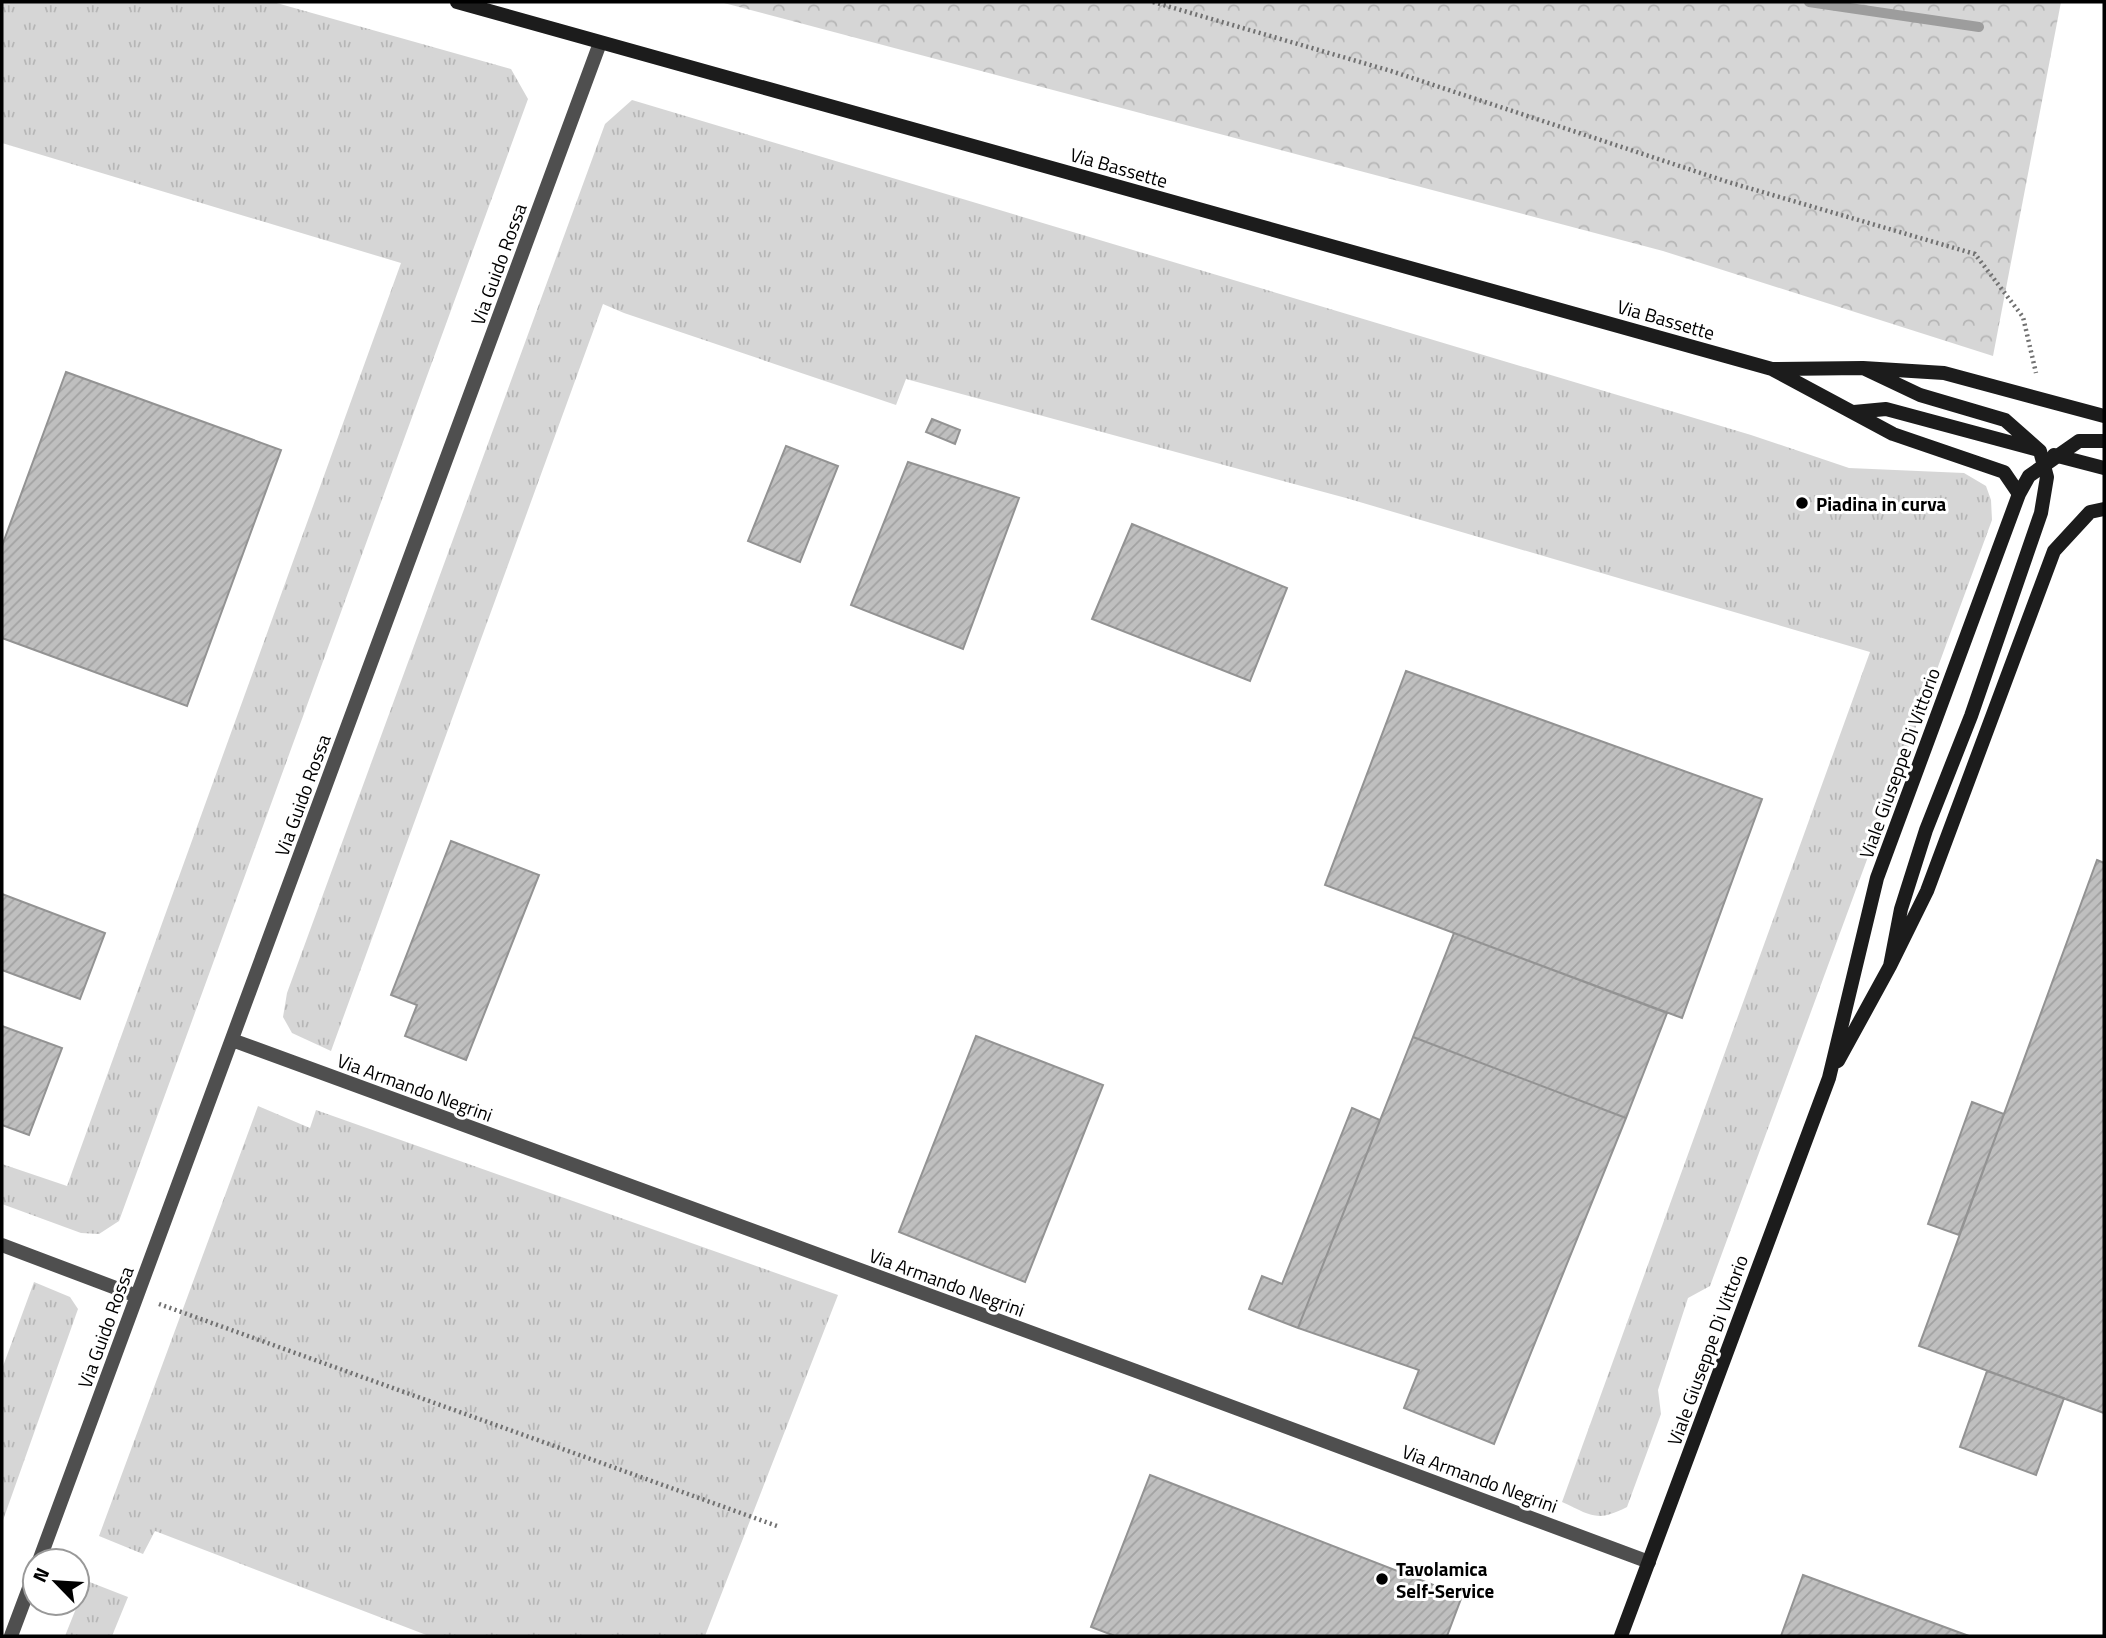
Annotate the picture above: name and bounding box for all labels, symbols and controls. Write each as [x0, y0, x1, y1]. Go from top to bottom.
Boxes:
street label: Via Bassette [1067, 139, 1171, 195]
street label: Via Guido Rossa [463, 199, 534, 329]
street label: Via Bassette [1614, 291, 1718, 347]
place label: Piadina in curva [1816, 489, 1947, 518]
marker: Piadina in curva [1794, 495, 1810, 511]
street label: Viale Giuseppe Di Vittorio [1851, 664, 1947, 862]
street label: Via Guido Rossa [267, 730, 338, 860]
street label: Via Armando Negrini [333, 1045, 497, 1129]
street label: Via Armando Negrini [865, 1240, 1029, 1324]
street label: Viale Giuseppe Di Vittorio [1659, 1251, 1755, 1449]
street label: Via Guido Rossa [70, 1262, 141, 1392]
street label: Via Armando Negrini [1398, 1436, 1562, 1520]
north arrow [21, 1547, 91, 1617]
place label: Tavolamica Self-Service [1396, 1554, 1495, 1605]
text: N [24, 1563, 56, 1587]
marker: Tavolamica Self-Service [1374, 1571, 1390, 1587]

